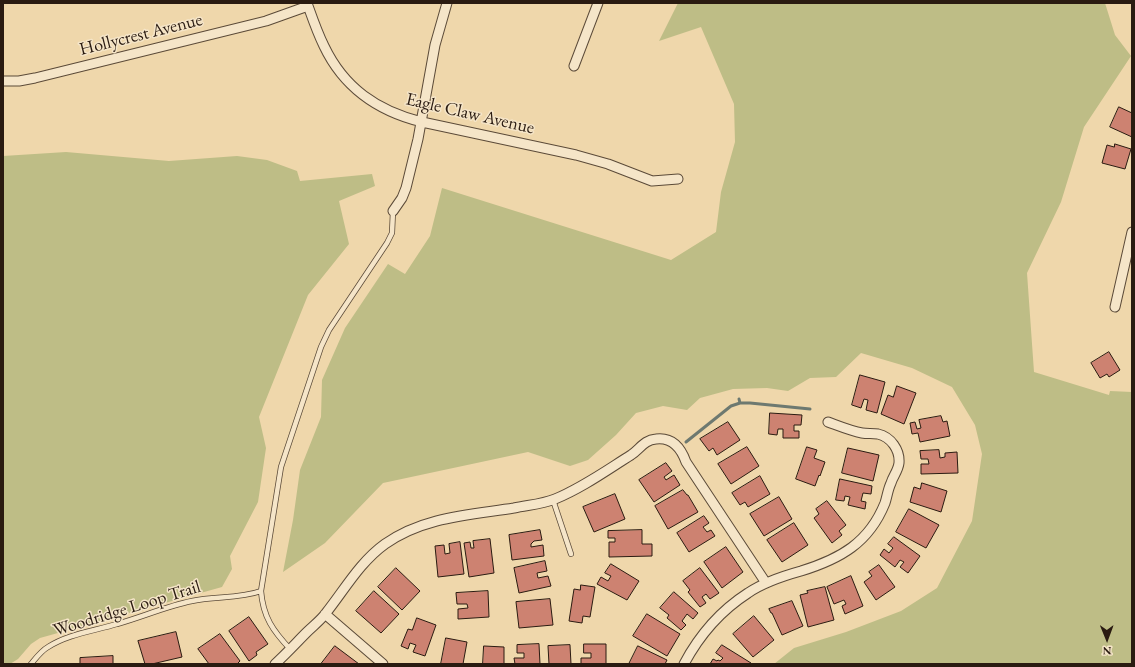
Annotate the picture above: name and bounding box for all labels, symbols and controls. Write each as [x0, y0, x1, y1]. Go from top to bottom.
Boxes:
street label: Hollycrest Avenue [77, 9, 205, 61]
street label: Eagle Claw Avenue [404, 89, 536, 139]
street label: Woodridge Loop Trail [51, 576, 203, 642]
north arrow [1087, 619, 1127, 659]
text: N [1103, 644, 1112, 658]

